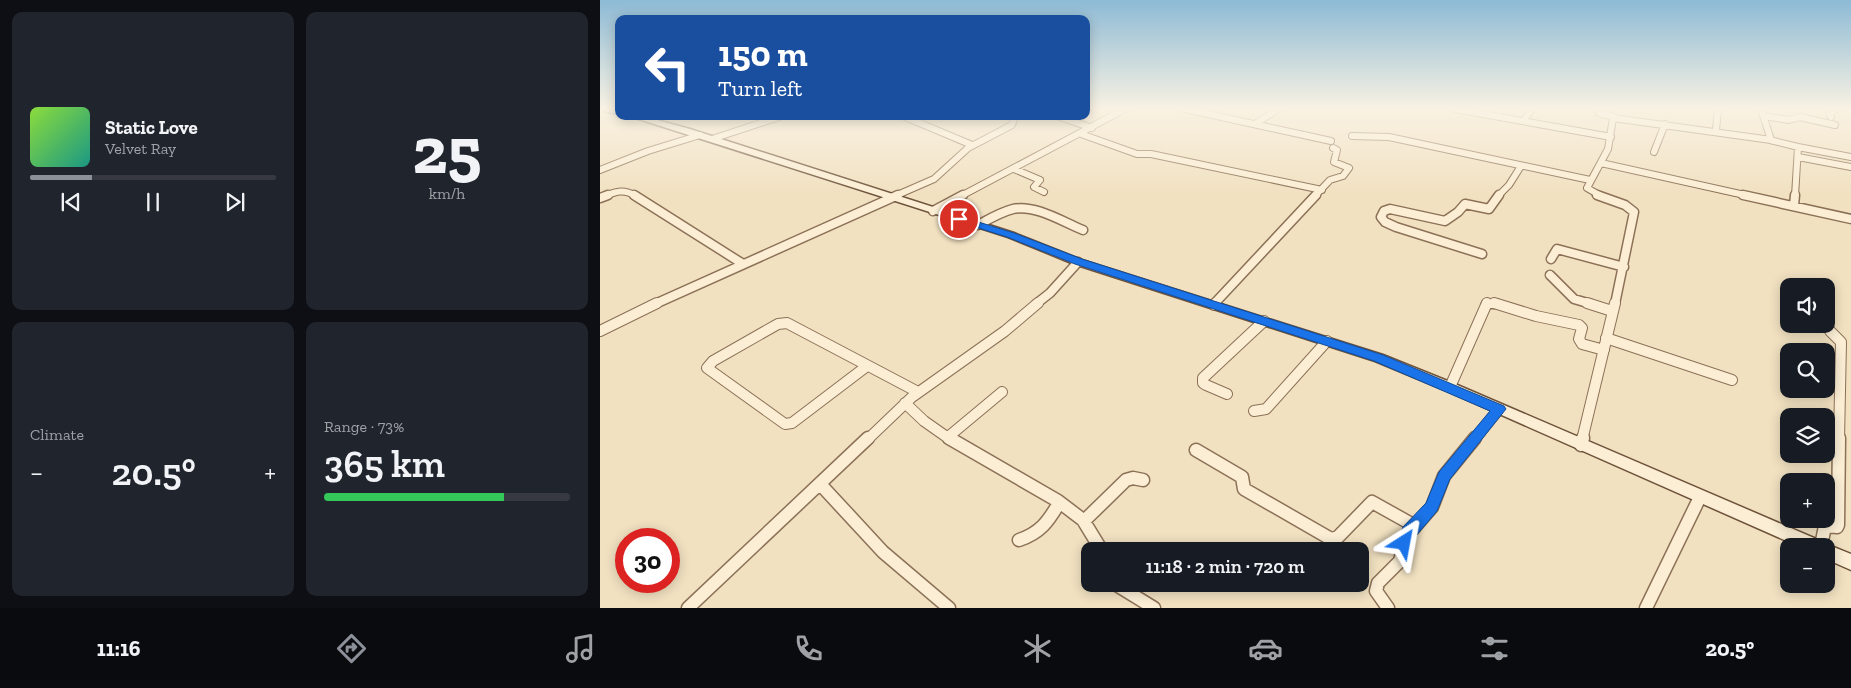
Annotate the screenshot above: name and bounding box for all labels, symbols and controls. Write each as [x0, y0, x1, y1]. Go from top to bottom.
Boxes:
text: 150 m [718, 33, 808, 75]
icon: left [635, 35, 700, 100]
text: Turn left [718, 75, 802, 102]
text: 25 [413, 112, 481, 190]
text: Static Love [105, 116, 198, 139]
text: Velvet Ray [105, 139, 176, 158]
text: km/h [429, 184, 465, 203]
icon: previous [57, 188, 85, 216]
icon: pause [139, 188, 167, 216]
icon: next [221, 188, 249, 216]
pin [938, 198, 980, 240]
icon: arrive [945, 205, 973, 233]
map controls [1780, 278, 1835, 593]
button: sound [1780, 278, 1835, 333]
button: search [1780, 343, 1835, 398]
button: layers [1780, 408, 1835, 463]
text: Range · 73% [324, 417, 404, 436]
text: Climate [30, 425, 84, 444]
text: 365 km [324, 441, 445, 487]
text: 20.5° [111, 449, 196, 495]
text: − [30, 456, 43, 489]
text: + [264, 456, 276, 489]
button: + [1780, 473, 1835, 528]
position arrow [1377, 516, 1429, 568]
speed limit sign: 30 [615, 528, 680, 593]
button: − [1780, 538, 1835, 593]
text: 11:18 · 2 min · 720 m [1145, 555, 1305, 578]
icon: directions [334, 631, 369, 666]
icon: music [563, 631, 598, 666]
icon: phone [791, 631, 826, 666]
icon: climate [1020, 631, 1055, 666]
icon: car [1248, 631, 1283, 666]
icon: filters [1477, 631, 1512, 666]
text: 11:16 [97, 635, 141, 662]
text: 20.5° [1705, 635, 1754, 662]

